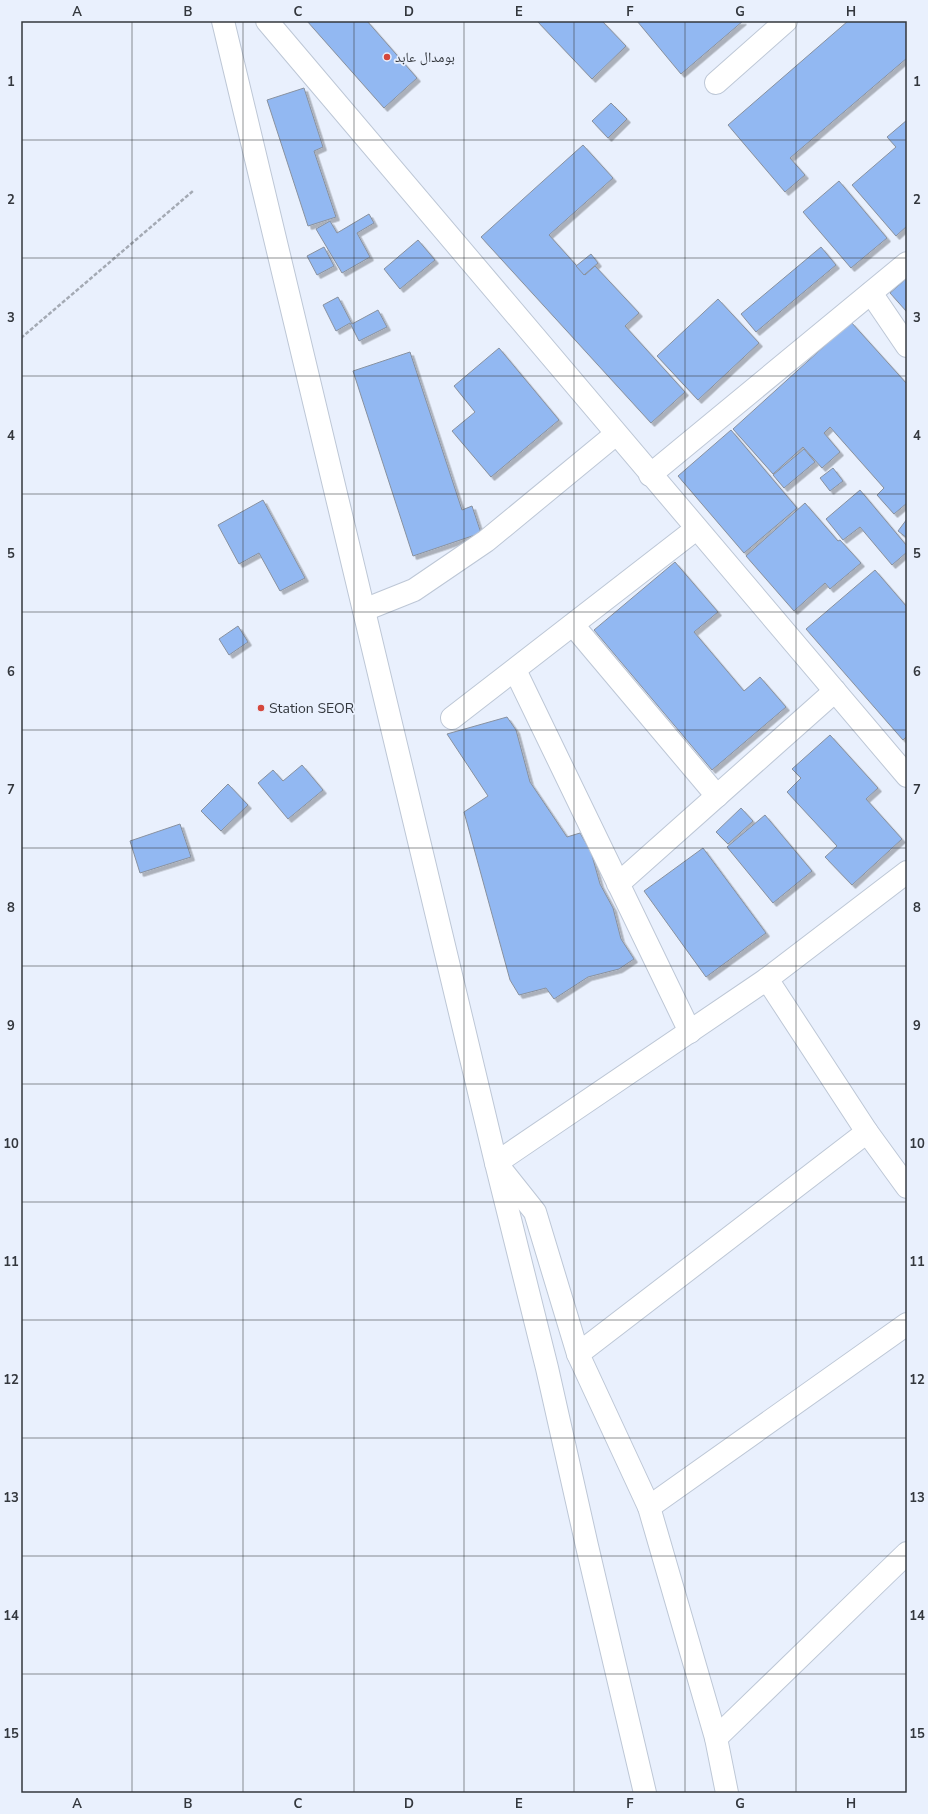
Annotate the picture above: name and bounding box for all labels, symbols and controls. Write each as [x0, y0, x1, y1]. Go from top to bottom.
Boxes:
text: A [72, 3, 82, 21]
text: B [184, 3, 193, 21]
text: C [294, 3, 303, 21]
text: D [404, 3, 414, 21]
text: E [515, 3, 523, 21]
text: F [626, 3, 634, 21]
text: G [735, 3, 745, 21]
text: H [846, 3, 856, 21]
place label: بومدال عابد [395, 48, 455, 67]
marker: بومدال عابد [382, 52, 392, 62]
text: 1 [7, 73, 15, 91]
text: 1 [913, 73, 921, 91]
text: 2 [7, 191, 15, 209]
text: 2 [913, 191, 921, 209]
text: 3 [7, 309, 15, 327]
text: 3 [913, 309, 921, 327]
text: 4 [7, 427, 15, 445]
text: 4 [913, 427, 921, 445]
text: 5 [7, 545, 15, 563]
text: 5 [913, 545, 921, 563]
text: 6 [7, 663, 15, 681]
text: 6 [913, 663, 921, 681]
place label: Station SEOR [269, 699, 354, 718]
marker: Station SEOR [256, 703, 266, 713]
text: 7 [7, 781, 15, 799]
text: 7 [913, 781, 921, 799]
text: 8 [7, 899, 15, 917]
text: 8 [913, 899, 921, 917]
text: 9 [7, 1017, 15, 1035]
text: 9 [913, 1017, 921, 1035]
text: 10 [3, 1135, 19, 1153]
text: 10 [909, 1135, 925, 1153]
text: 11 [3, 1253, 19, 1271]
text: 11 [909, 1253, 925, 1271]
text: 12 [3, 1371, 19, 1389]
text: 12 [909, 1371, 925, 1389]
text: 13 [3, 1489, 19, 1507]
text: 13 [909, 1489, 925, 1507]
text: 14 [3, 1607, 19, 1625]
text: 14 [909, 1607, 925, 1625]
text: 15 [3, 1725, 19, 1743]
text: 15 [909, 1725, 925, 1743]
text: A [72, 1795, 82, 1813]
text: B [184, 1795, 193, 1813]
text: C [294, 1795, 303, 1813]
text: D [404, 1795, 414, 1813]
text: E [515, 1795, 523, 1813]
text: F [626, 1795, 634, 1813]
text: G [735, 1795, 745, 1813]
text: H [846, 1795, 856, 1813]

